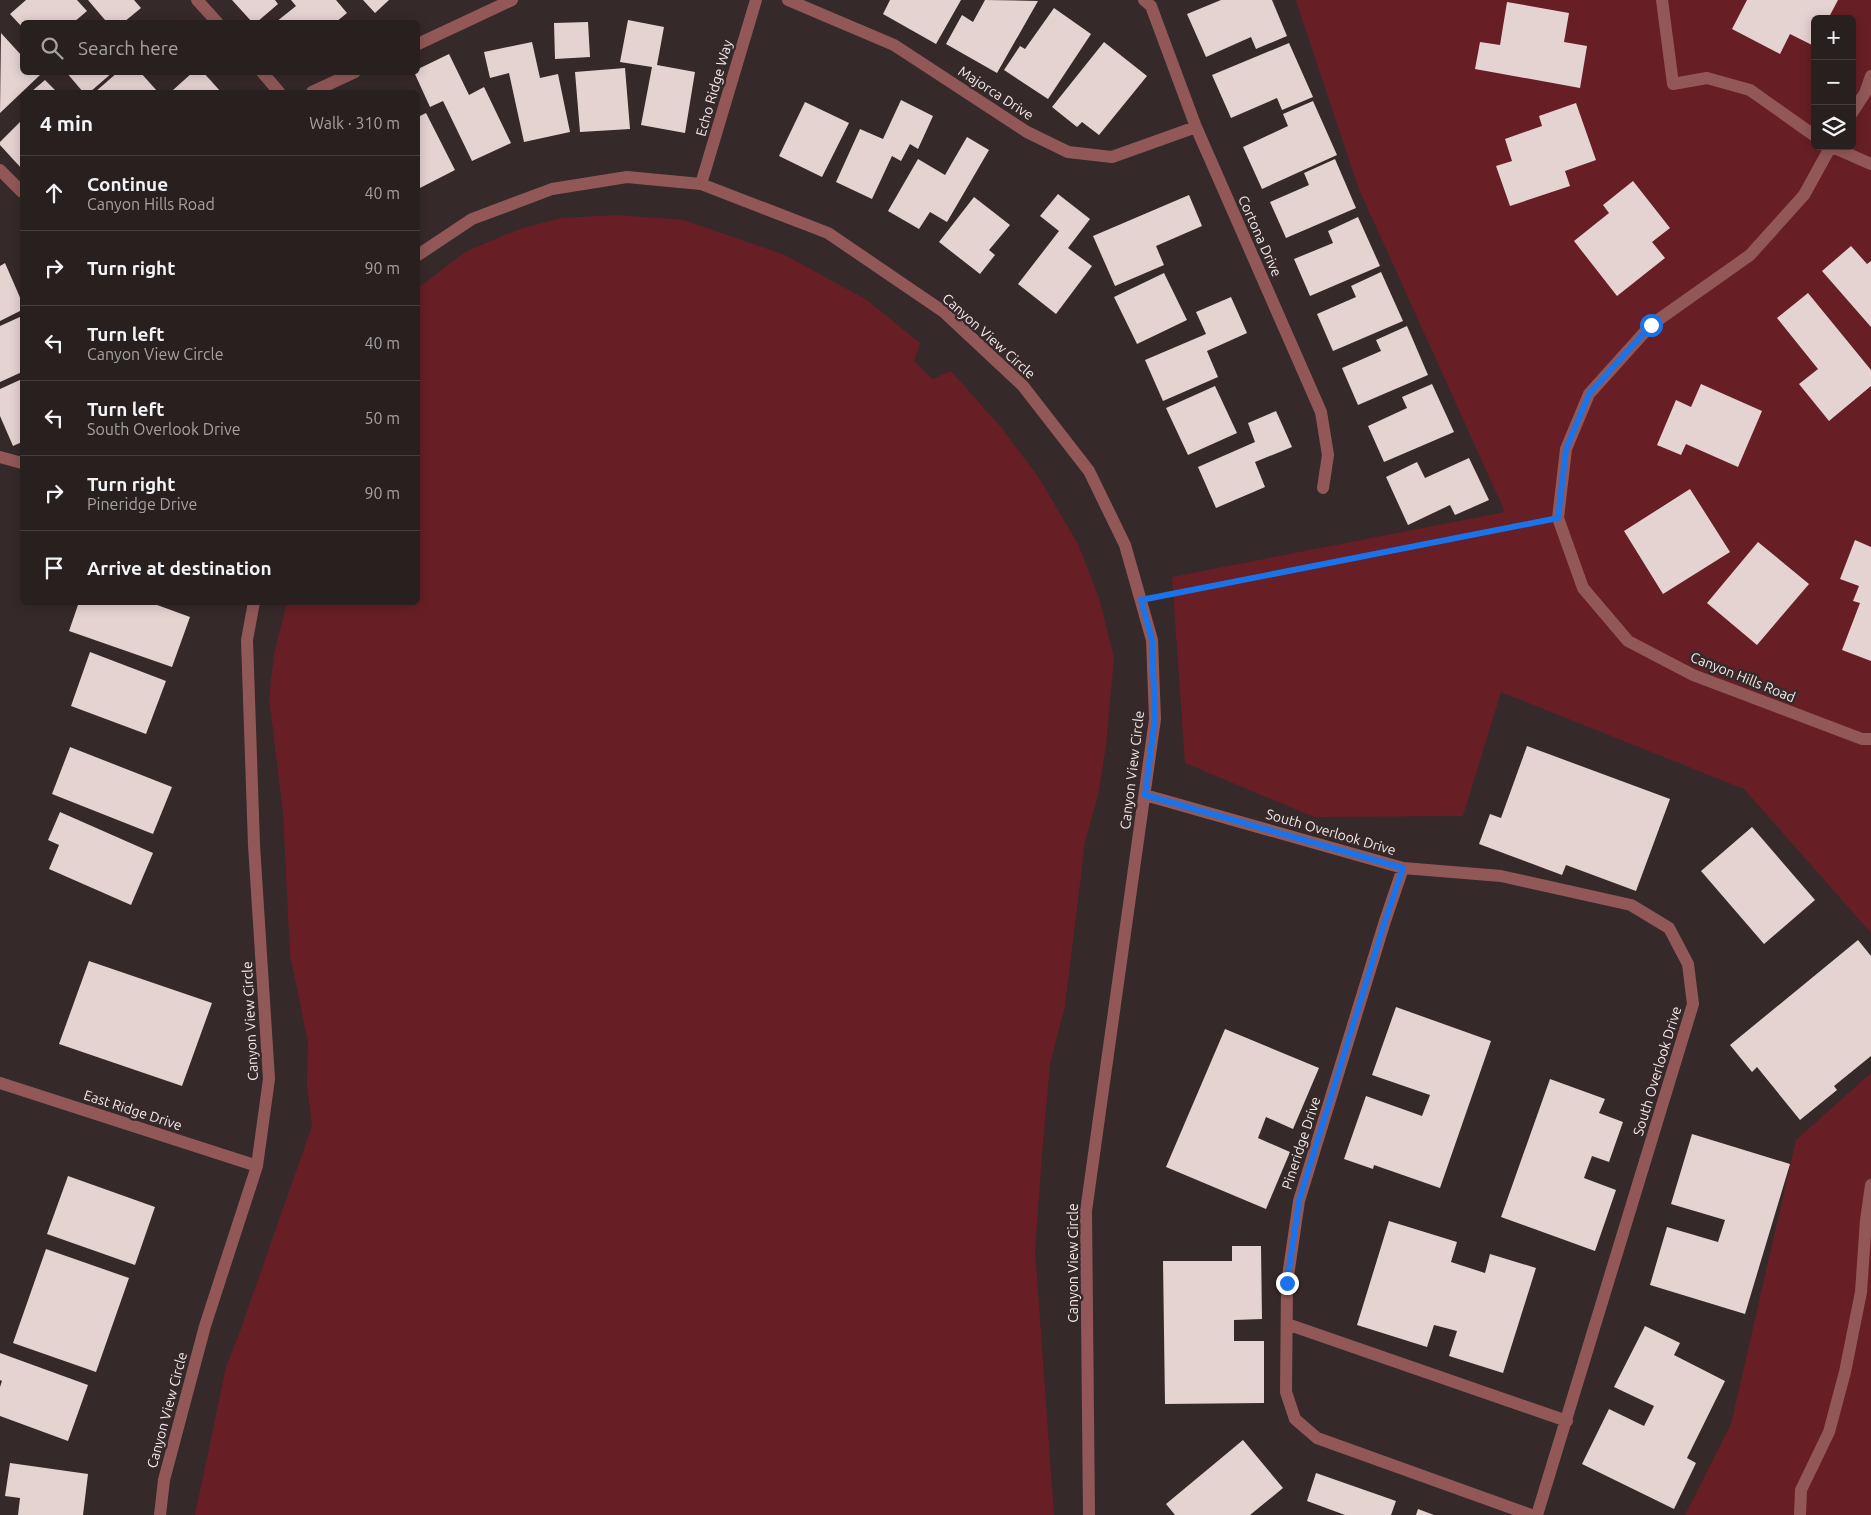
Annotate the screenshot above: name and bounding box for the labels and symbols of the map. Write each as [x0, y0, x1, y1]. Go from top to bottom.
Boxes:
street label: Echo Ridge Way [693, 38, 735, 138]
street label: Majorca Drive [955, 63, 1037, 123]
street label: Cortona Drive [1235, 193, 1285, 279]
street label: Canyon View Circle [939, 290, 1039, 382]
route start [1640, 314, 1663, 337]
street label: Canyon Hills Road [1688, 649, 1798, 705]
street label: Canyon View Circle [1117, 710, 1147, 830]
street label: South Overlook Drive [1264, 806, 1398, 858]
street label: Canyon View Circle [239, 961, 261, 1081]
street label: South Overlook Drive [1630, 1004, 1684, 1138]
street label: East Ridge Drive [82, 1087, 184, 1133]
street label: Pineridge Drive [1278, 1095, 1324, 1191]
street label: Canyon View Circle [1065, 1203, 1081, 1323]
route end [1276, 1272, 1299, 1295]
street label: Canyon View Circle [144, 1350, 190, 1470]

